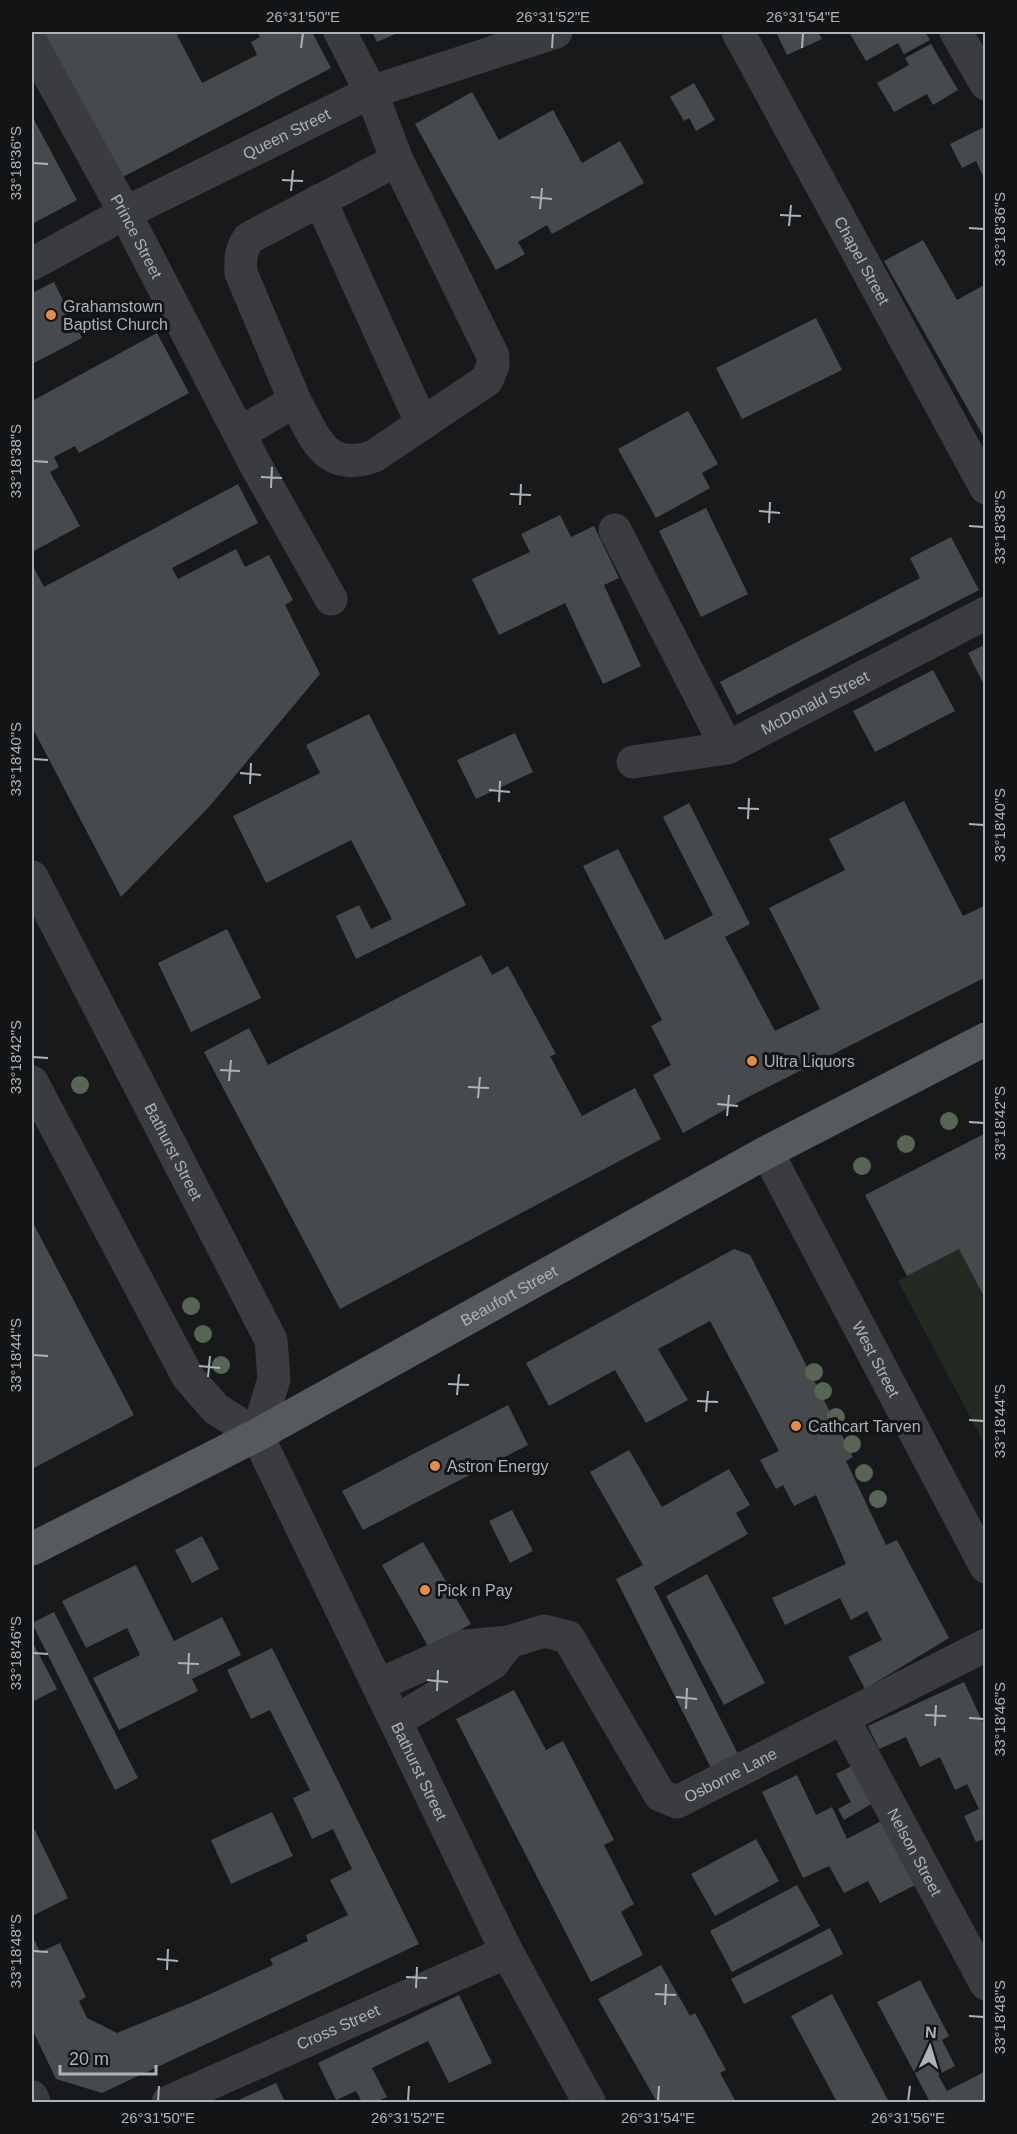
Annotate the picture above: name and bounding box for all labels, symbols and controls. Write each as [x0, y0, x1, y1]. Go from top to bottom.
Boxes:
text: 26°31'50"E [266, 8, 340, 25]
text: 26°31'52"E [516, 8, 590, 25]
text: 26°31'54"E [766, 8, 840, 25]
street label: Queen Street [240, 105, 333, 162]
text: 33°18'36"S [7, 126, 24, 200]
street label: Prince Street [108, 191, 166, 282]
text: 33°18'36"S [991, 192, 1008, 266]
street label: Chapel Street [831, 213, 893, 308]
place label: Grahamstown Baptist Church [63, 298, 168, 333]
marker: Grahamstown Baptist Church [44, 308, 58, 322]
text: 33°18'38"S [7, 424, 24, 498]
text: 33°18'38"S [991, 490, 1008, 564]
street label: McDonald Street [758, 667, 872, 737]
text: 33°18'40"S [7, 722, 24, 796]
text: 33°18'40"S [991, 788, 1008, 862]
text: 33°18'42"S [7, 1020, 24, 1094]
place label: Ultra Liquors [764, 1053, 855, 1070]
marker: Ultra Liquors [745, 1054, 759, 1068]
text: 33°18'42"S [991, 1086, 1008, 1160]
street label: Bathurst Street [142, 1100, 206, 1203]
street label: Beaufort Street [457, 1262, 560, 1329]
text: 33°18'44"S [7, 1318, 24, 1392]
street label: West Street [849, 1318, 903, 1400]
text: 33°18'44"S [991, 1384, 1008, 1458]
place label: Cathcart Tarven [808, 1418, 921, 1435]
marker: Cathcart Tarven [789, 1419, 803, 1433]
place label: Astron Energy [447, 1458, 548, 1475]
marker: Astron Energy [428, 1459, 442, 1473]
place label: Pick n Pay [437, 1582, 513, 1599]
marker: Pick n Pay [418, 1583, 432, 1597]
text: 33°18'46"S [7, 1616, 24, 1690]
text: 33°18'46"S [991, 1682, 1008, 1756]
street label: Bathurst Street [389, 1719, 451, 1823]
street label: Osborne Lane [681, 1744, 780, 1805]
street label: Nelson Street [885, 1805, 946, 1899]
text: 33°18'48"S [7, 1914, 24, 1988]
text: 33°18'48"S [991, 1980, 1008, 2054]
street label: Cross Street [294, 2001, 383, 2053]
north arrow [900, 2017, 960, 2077]
text: N [925, 2024, 937, 2041]
scale bar [60, 2038, 156, 2076]
text: 20 m [69, 2049, 109, 2069]
text: 26°31'50"E [121, 2109, 195, 2126]
text: 26°31'52"E [371, 2109, 445, 2126]
text: 26°31'54"E [621, 2109, 695, 2126]
text: 26°31'56"E [871, 2109, 945, 2126]

